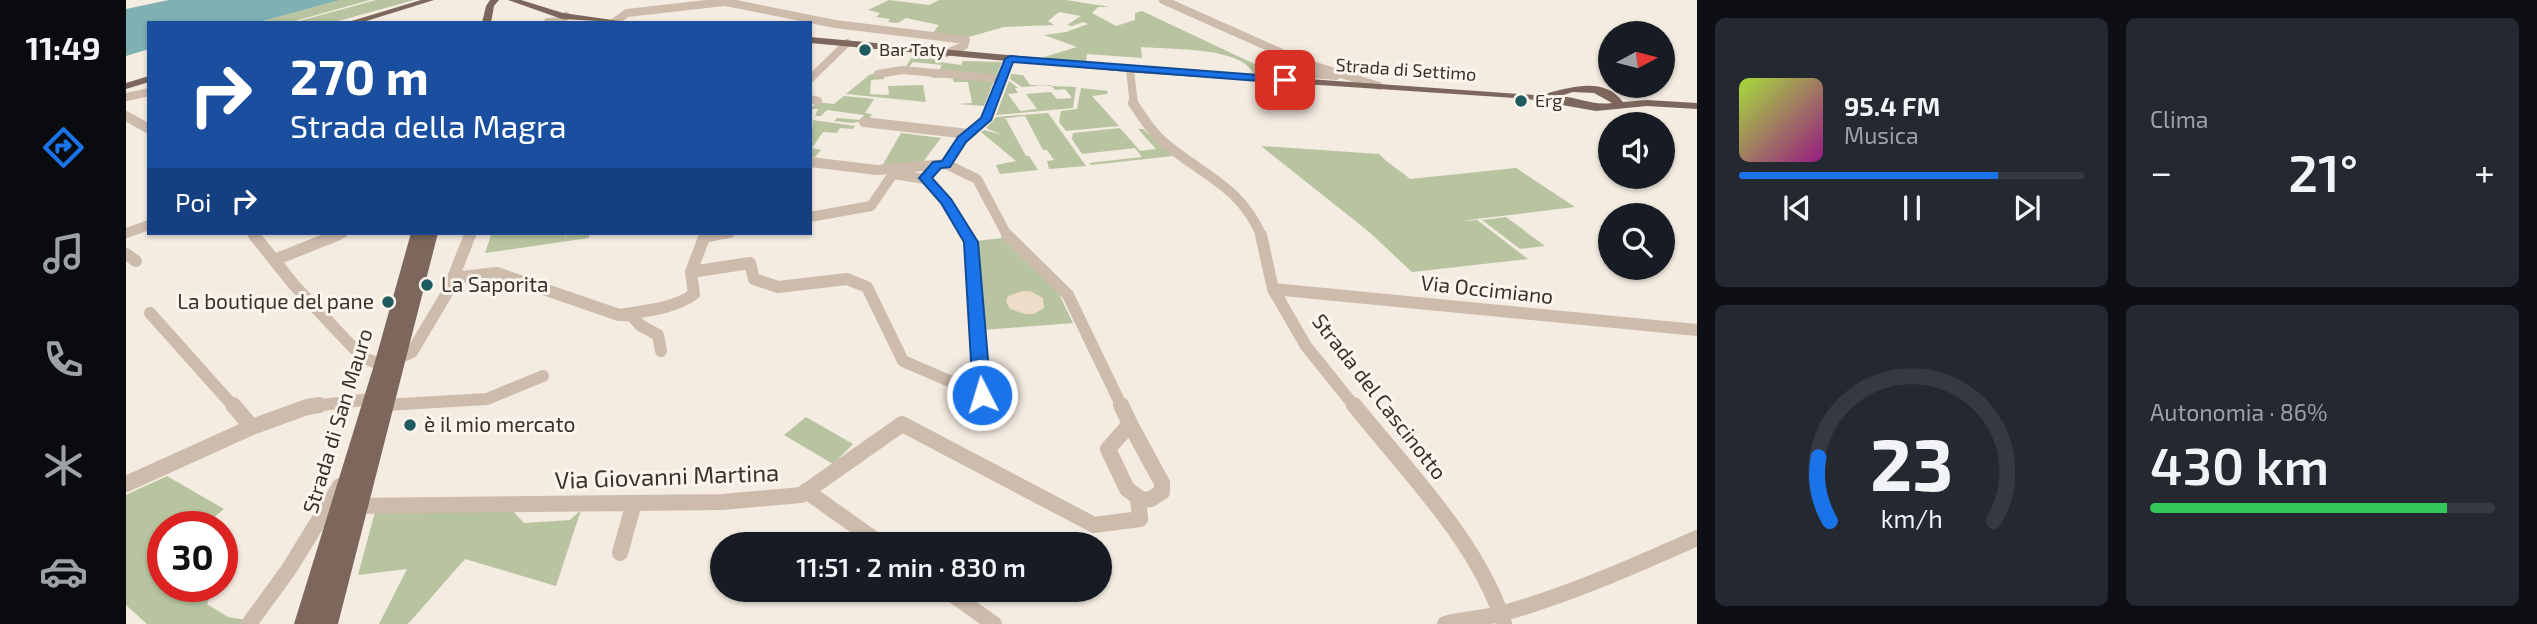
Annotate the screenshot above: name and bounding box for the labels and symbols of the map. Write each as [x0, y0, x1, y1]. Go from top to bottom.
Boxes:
north arrow [1598, 21, 1675, 98]
place label: Bar Taty [879, 38, 946, 60]
marker: Bar Taty [857, 42, 873, 58]
pin [1255, 50, 1315, 110]
street label: Strada di Settimo [1335, 53, 1477, 85]
place label: Erg [1535, 89, 1562, 111]
marker: Erg [1513, 93, 1529, 109]
street label: Via Occimiano [1420, 269, 1555, 308]
place label: La Saporita [441, 271, 549, 296]
marker: La Saporita [419, 277, 435, 293]
place label: La boutique del pane [177, 288, 374, 313]
marker: La boutique del pane [380, 294, 396, 310]
street label: Strada del Cascinotto [1308, 308, 1453, 484]
street label: Strada di San Mauro [297, 325, 377, 516]
position arrow [945, 358, 1019, 432]
place label: è il mio mercato [424, 411, 575, 436]
marker: è il mio mercato [402, 417, 418, 433]
street label: Via Giovanni Martina [554, 457, 780, 494]
speed limit sign: 30 [147, 511, 238, 602]

